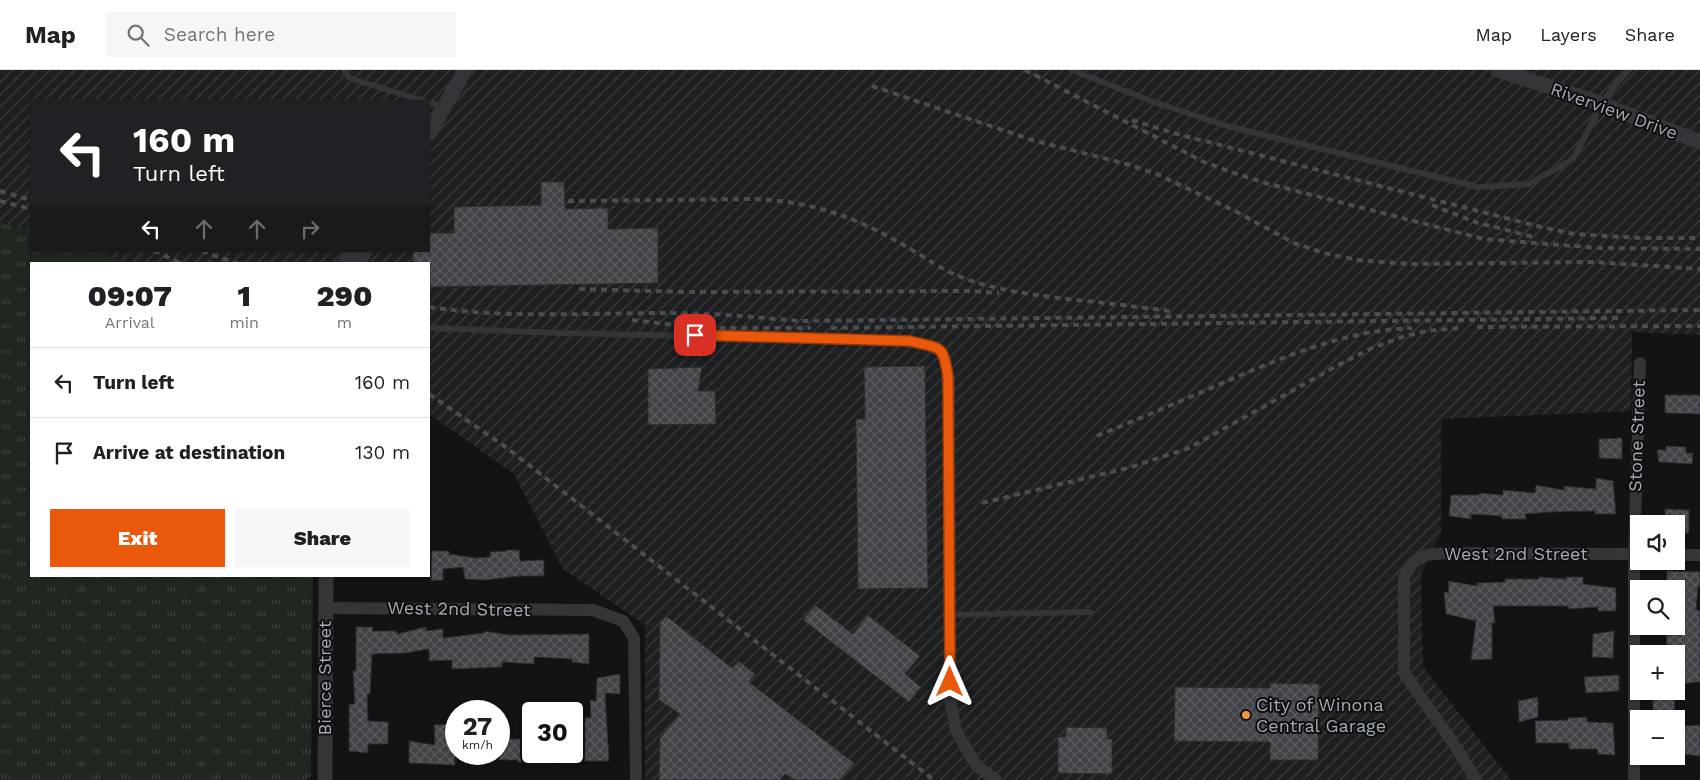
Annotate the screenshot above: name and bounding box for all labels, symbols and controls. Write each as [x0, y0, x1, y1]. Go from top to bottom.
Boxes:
search box [106, 12, 456, 57]
text: Map [25, 21, 76, 49]
icon: search [124, 21, 152, 49]
text: Search here [164, 23, 275, 46]
text: Map [1475, 24, 1512, 45]
text: Layers [1540, 24, 1597, 45]
text: Share [1625, 24, 1675, 45]
street label: Riverview Drive [1548, 78, 1681, 143]
text: 160 m [133, 119, 235, 161]
icon: left [50, 120, 115, 185]
text: Turn left [133, 161, 225, 186]
icon: left [137, 215, 165, 243]
icon: ahead [190, 215, 218, 243]
icon: ahead [243, 215, 271, 243]
icon: right [296, 215, 324, 243]
text: 09:07 [87, 278, 172, 313]
text: 1 [238, 278, 251, 313]
text: 290 [316, 278, 373, 313]
text: Arrival [105, 313, 155, 332]
text: min [230, 313, 259, 332]
text: m [337, 313, 352, 332]
pin [674, 314, 716, 356]
icon: arrive [681, 321, 709, 349]
icon: left [50, 369, 78, 397]
text: Turn left [93, 371, 174, 394]
text: 160 m [355, 371, 410, 394]
street label: Stone Street [1624, 379, 1649, 492]
icon: arrive [50, 439, 78, 467]
text: Arrive at destination [93, 441, 285, 464]
text: 130 m [355, 441, 410, 464]
button: Exit [50, 509, 225, 567]
button: Share [235, 509, 410, 567]
map controls [1630, 515, 1685, 765]
button: sound [1630, 515, 1685, 570]
street label: West 2nd Street [1444, 543, 1588, 564]
button: search [1630, 580, 1685, 635]
street label: West 2nd Street [387, 597, 531, 620]
street label: Bierce Street [314, 620, 335, 735]
button: + [1630, 645, 1685, 700]
position arrow [923, 655, 975, 707]
place label: City of Winona Central Garage [1256, 694, 1386, 736]
speed limit sign: 30 [520, 700, 585, 765]
marker: City of Winona Central Garage [1240, 709, 1252, 721]
button: − [1630, 710, 1685, 765]
text: 27 [463, 712, 492, 741]
text: km/h [462, 738, 493, 752]

